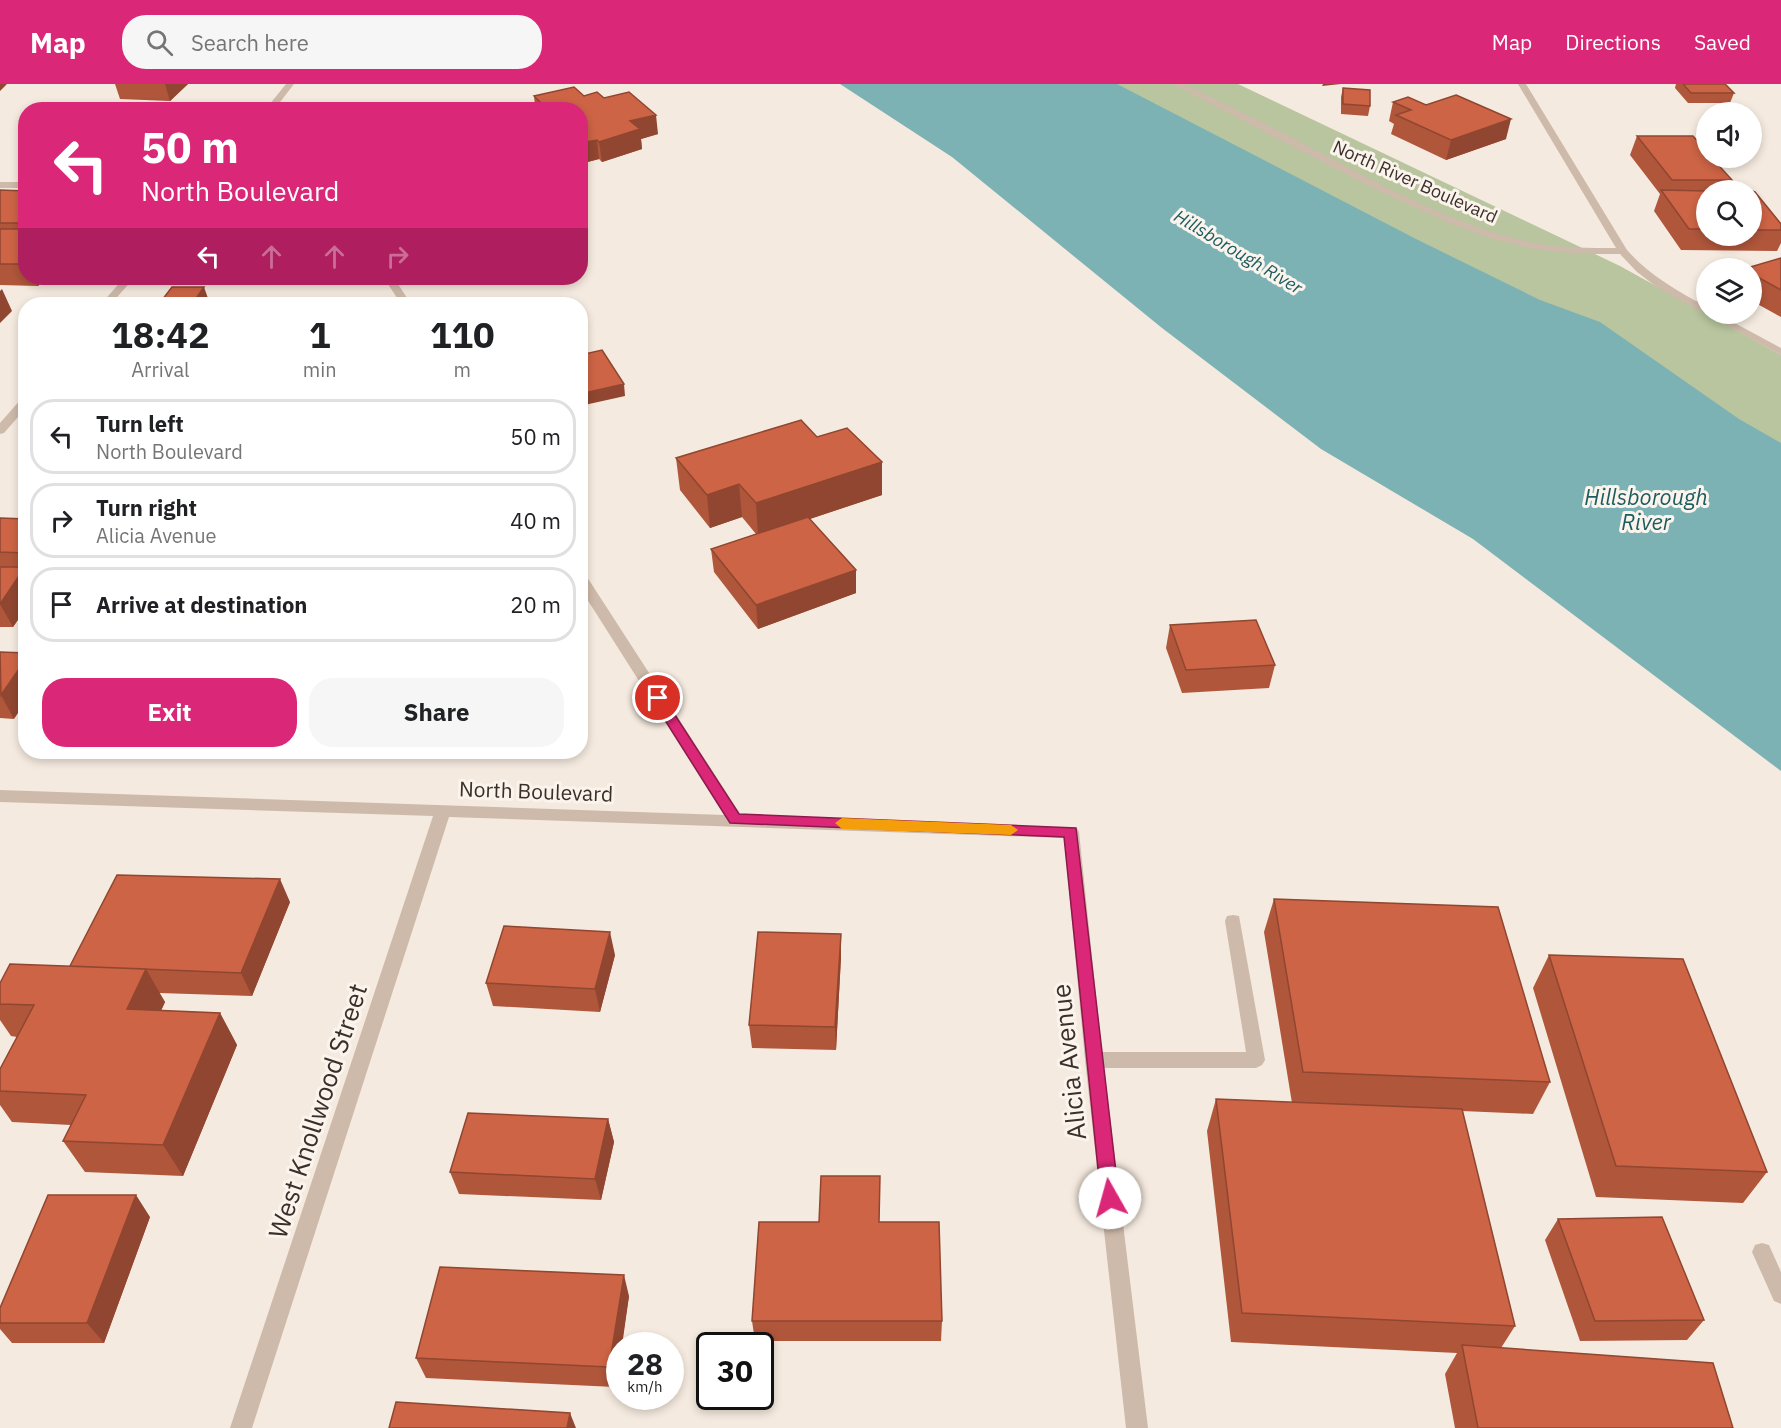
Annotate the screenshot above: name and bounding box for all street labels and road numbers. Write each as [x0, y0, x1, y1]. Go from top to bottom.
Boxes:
street label: North River Boulevard [1329, 135, 1501, 228]
street label: North Boulevard [458, 774, 614, 808]
street label: West Knollwood Street [260, 979, 374, 1242]
street label: Alicia Avenue [1043, 982, 1093, 1142]

